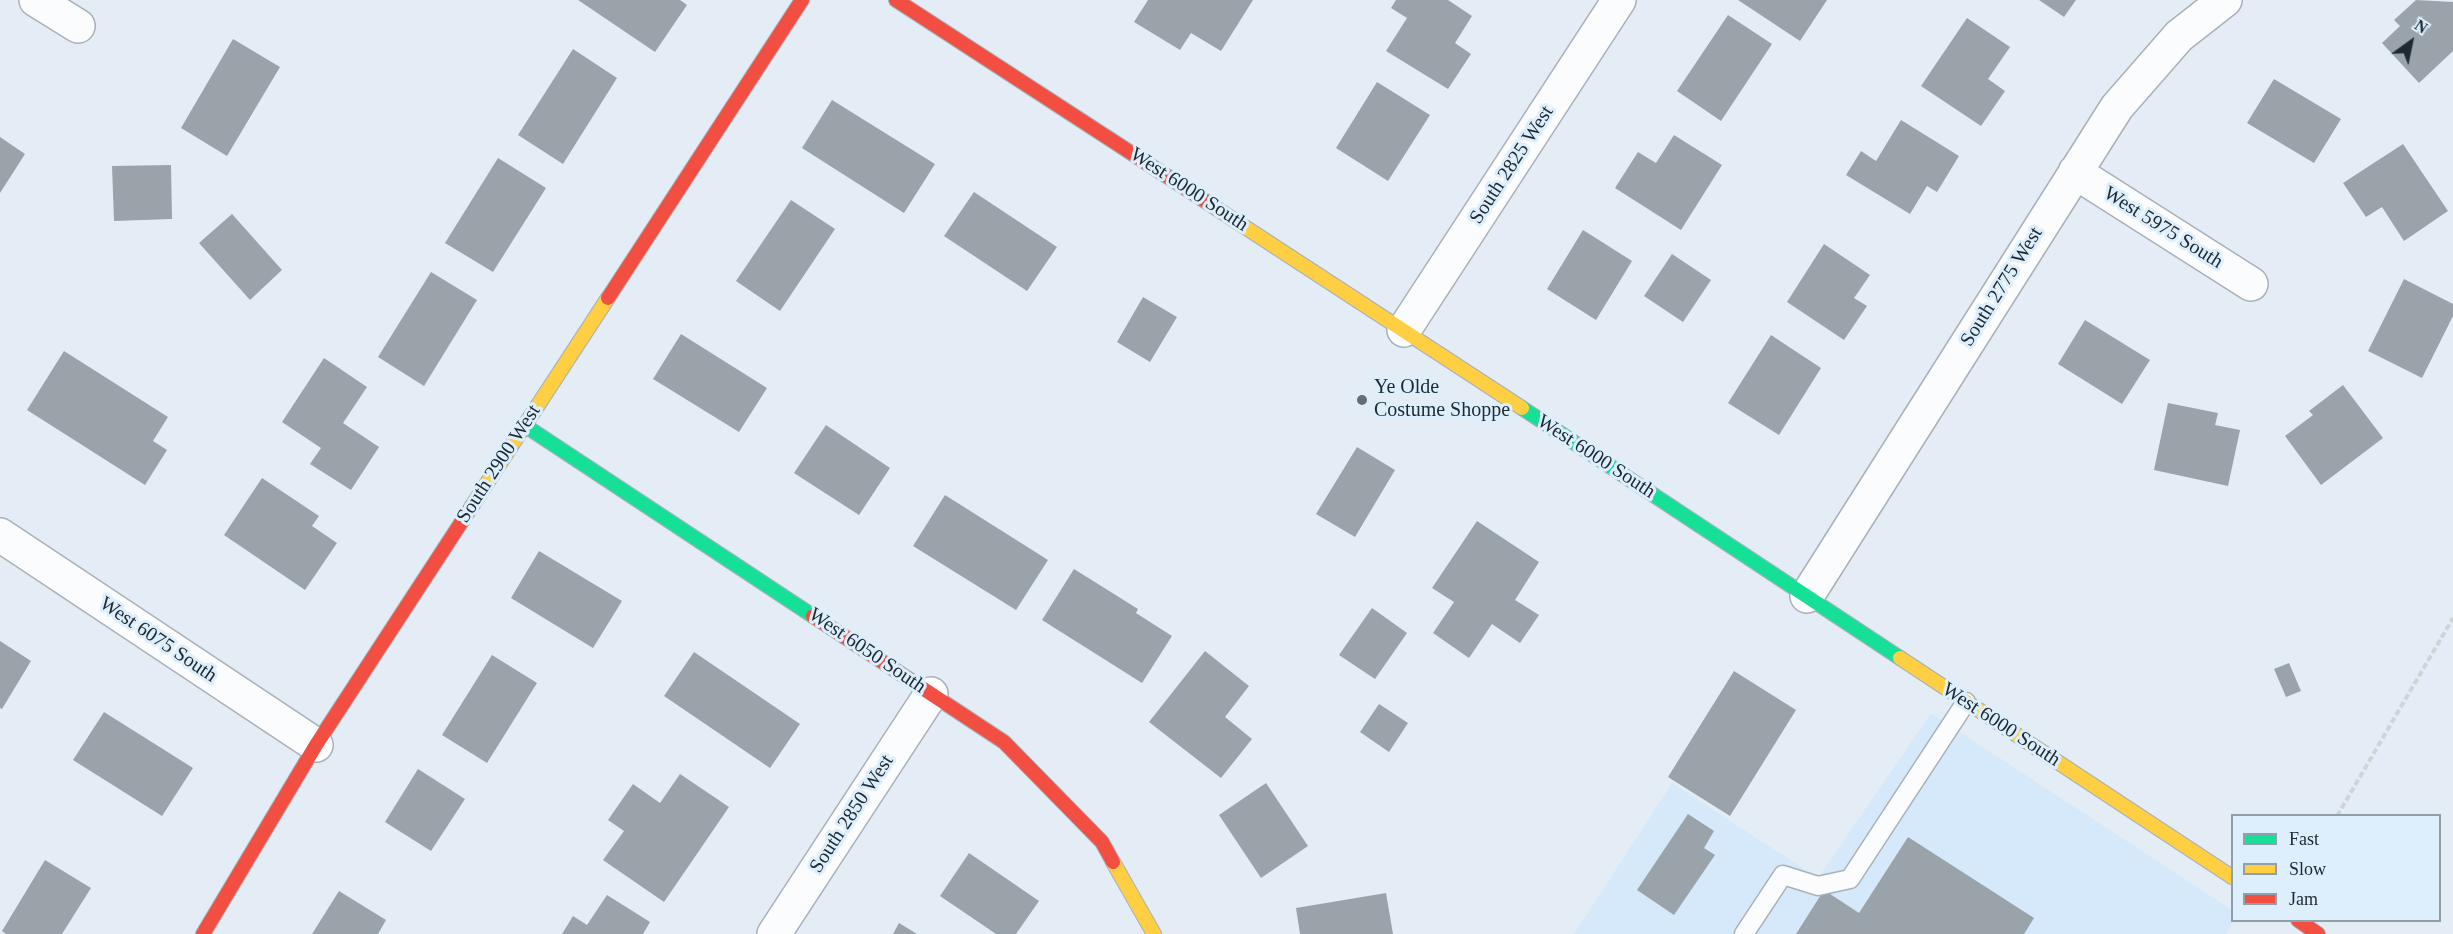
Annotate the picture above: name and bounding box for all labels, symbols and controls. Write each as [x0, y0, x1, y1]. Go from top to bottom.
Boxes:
north arrow [2381, 12, 2441, 72]
text: N [2412, 16, 2431, 37]
street label: South 2825 West [1465, 101, 1559, 229]
street label: West 6000 South [1125, 143, 1253, 237]
street label: West 5975 South [2099, 182, 2227, 274]
street label: South 2775 West [1956, 223, 2048, 351]
place label: Ye Olde Costume Shoppe [1374, 376, 1510, 423]
marker: Ye Olde Costume Shoppe [1355, 393, 1369, 407]
street label: South 2900 West [452, 400, 546, 528]
street label: West 6000 South [1532, 410, 1660, 504]
street label: West 6075 South [95, 592, 221, 688]
street label: West 6050 South [804, 603, 930, 699]
street label: West 6000 South [1937, 678, 2065, 772]
street label: South 2850 West [805, 750, 899, 878]
legend [2231, 814, 2441, 922]
text: Fast [2289, 829, 2319, 849]
text: Slow [2289, 859, 2326, 879]
text: Jam [2289, 889, 2318, 909]

